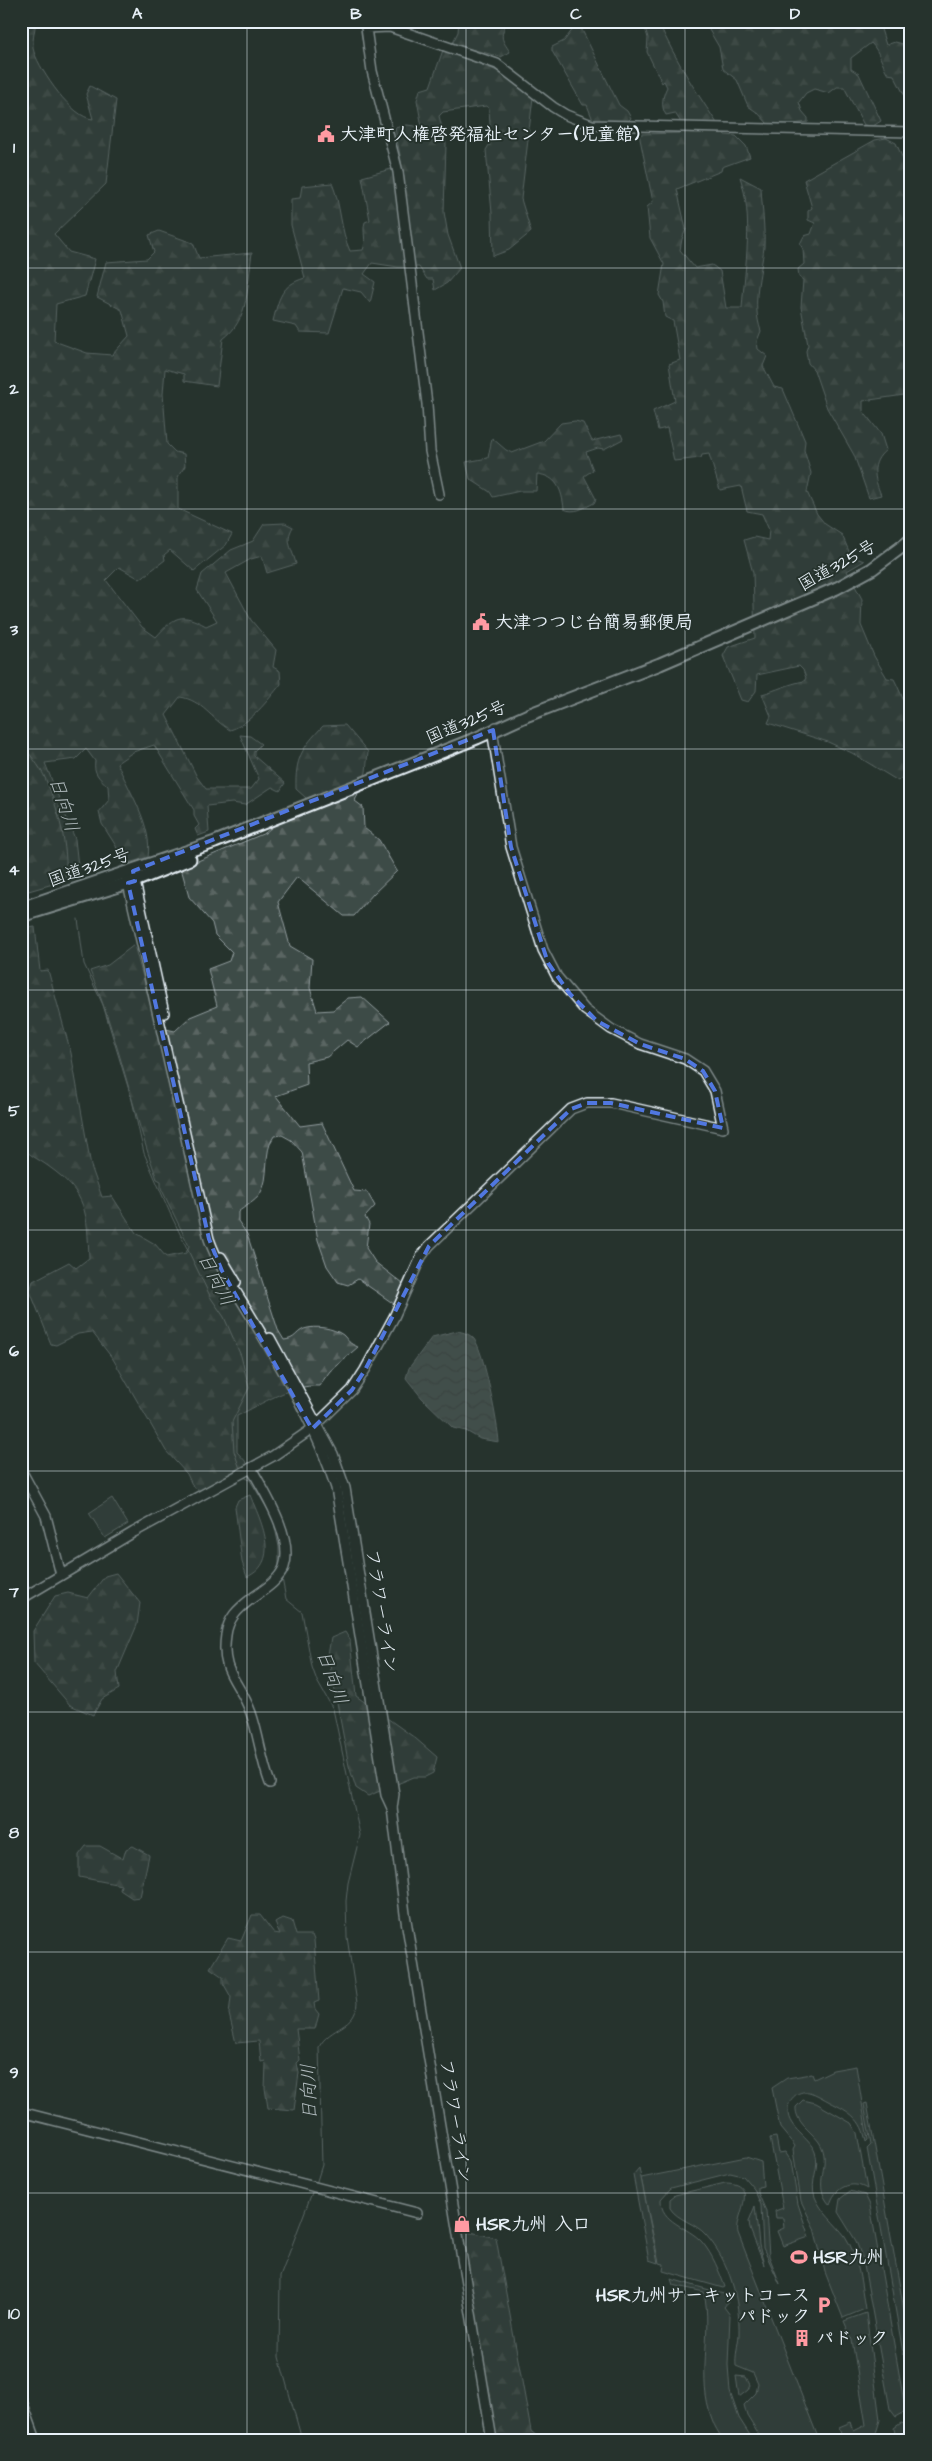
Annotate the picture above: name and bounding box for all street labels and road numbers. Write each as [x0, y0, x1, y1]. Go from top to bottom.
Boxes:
street label: 国道325号 [793, 534, 881, 597]
street label: 国道325号 [422, 694, 511, 751]
street label: 国道325号 [44, 842, 134, 893]
street label: フラワーライン [359, 1547, 404, 1675]
street label: フラワーライン [433, 2057, 478, 2185]

